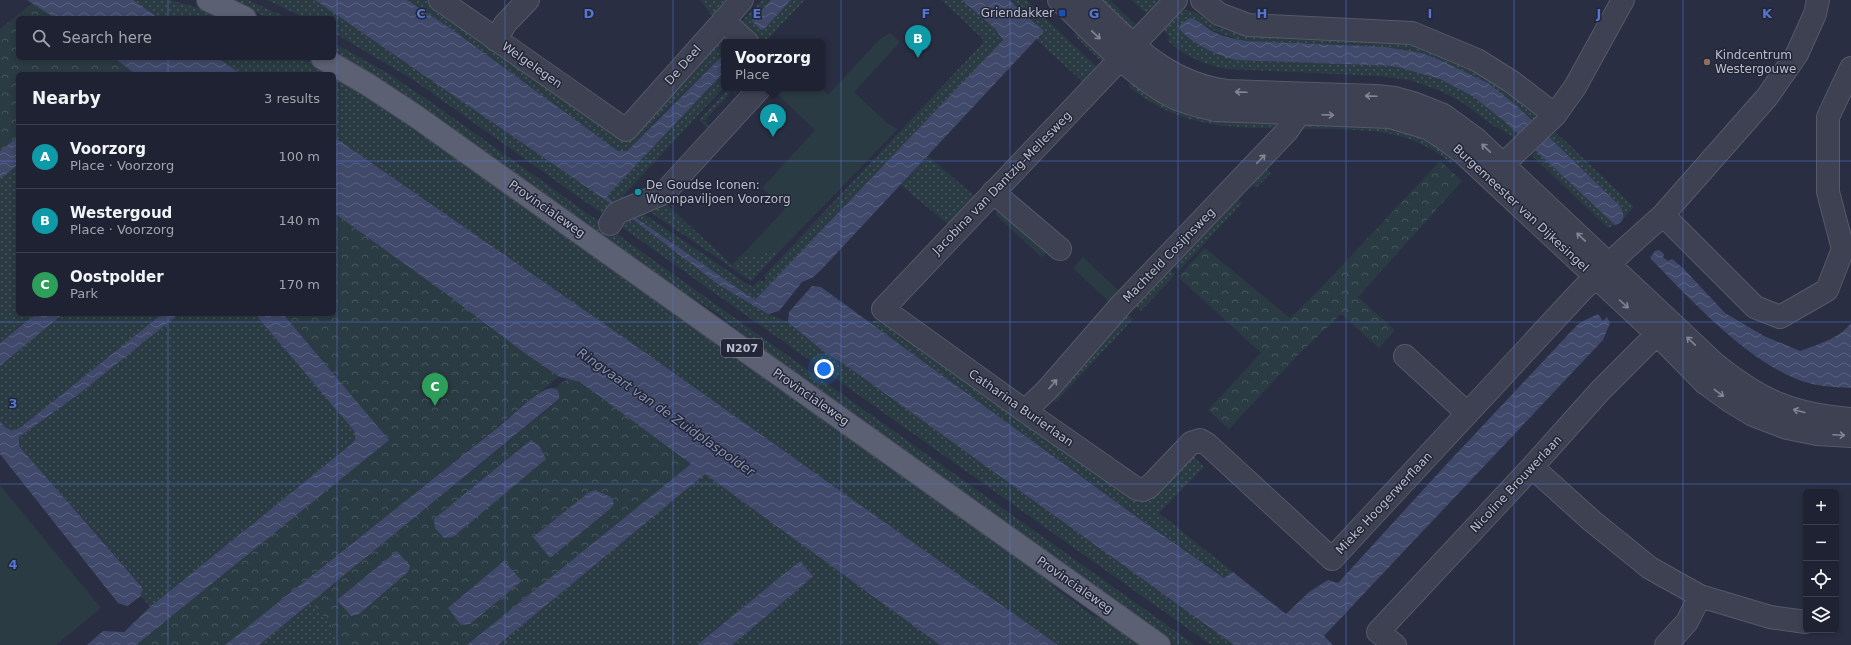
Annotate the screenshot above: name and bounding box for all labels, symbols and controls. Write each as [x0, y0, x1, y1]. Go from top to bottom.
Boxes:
text: C [416, 6, 426, 21]
text: D [584, 6, 595, 21]
text: E [753, 6, 761, 21]
text: F [922, 6, 930, 21]
place label: Griendakker [981, 6, 1054, 20]
text: G [1089, 6, 1099, 21]
text: H [1257, 6, 1267, 21]
text: I [1428, 6, 1432, 21]
text: J [1596, 6, 1601, 21]
text: K [1762, 6, 1773, 21]
marker: Griendakker [1057, 8, 1067, 18]
search box [16, 16, 336, 60]
pin: B [905, 25, 931, 58]
icon: search [30, 27, 52, 49]
text: Search here [62, 29, 152, 47]
one-way arrow [1091, 31, 1101, 40]
street label: Welgelegen [499, 39, 565, 91]
popup [721, 39, 825, 91]
street label: De Deel [662, 42, 704, 88]
place label: Kindcentrum Westergouwe [1715, 48, 1796, 76]
text: Voorzorg [735, 49, 811, 67]
marker: Kindcentrum Westergouwe [1702, 57, 1712, 67]
text: Place [735, 67, 770, 82]
text: Nearby [32, 88, 101, 108]
one-way arrow [1235, 88, 1248, 95]
text: 3 results [264, 91, 320, 106]
one-way arrow [1365, 92, 1378, 99]
pin: A [760, 104, 786, 137]
street label: Jacobina van Dantzig-Mellesweg [929, 108, 1074, 258]
one-way arrow [1321, 111, 1334, 118]
text: Voorzorg [70, 140, 146, 158]
street label: Burgemeester van Dijkesingel [1450, 141, 1592, 275]
one-way arrow [1481, 144, 1491, 153]
text: A [40, 149, 50, 164]
text: 100 m [278, 149, 320, 164]
one-way arrow [1256, 154, 1266, 164]
text: Place · Voorzorg [70, 158, 174, 173]
street label: Provincialeweg [506, 177, 588, 241]
place label: De Goudse Iconen: Woonpaviljoen Voorzorg [646, 178, 791, 206]
marker: De Goudse Iconen: Woonpaviljoen Voorzorg [633, 187, 643, 197]
text: Westergoud [70, 204, 172, 222]
street label: Machteld Cosijnsweg [1120, 205, 1218, 305]
text: B [40, 213, 50, 228]
text: 140 m [278, 213, 320, 228]
text: Place · Voorzorg [70, 222, 174, 237]
one-way arrow [1576, 233, 1586, 242]
text: Oostpolder [70, 268, 164, 286]
text: C [40, 277, 50, 292]
text: 170 m [278, 277, 320, 292]
text: Park [70, 286, 98, 301]
one-way arrow [1619, 299, 1629, 309]
one-way arrow [1686, 337, 1696, 346]
road number: N207 [721, 339, 763, 357]
water label: Ringvaart van de Zuidplaspolder [575, 345, 759, 480]
your location [814, 359, 834, 379]
street label: Provincialeweg [770, 365, 852, 429]
street label: Catharina Burierlaan [966, 367, 1076, 449]
pin: C [422, 373, 448, 406]
one-way arrow [1048, 378, 1057, 389]
one-way arrow [1713, 389, 1724, 397]
text: 3 [8, 396, 18, 411]
one-way arrow [1793, 407, 1806, 414]
one-way arrow [1832, 432, 1845, 439]
street label: Nicoline Brouwerlaan [1467, 433, 1565, 535]
street label: Mieke Hoogerwerflaan [1333, 449, 1435, 557]
map controls [1803, 489, 1839, 633]
button: + [1803, 489, 1839, 525]
button: − [1803, 525, 1839, 561]
street label: Provincialeweg [1034, 553, 1116, 617]
text: 4 [8, 557, 18, 572]
button: locate [1803, 561, 1839, 597]
button: layers [1803, 597, 1839, 633]

